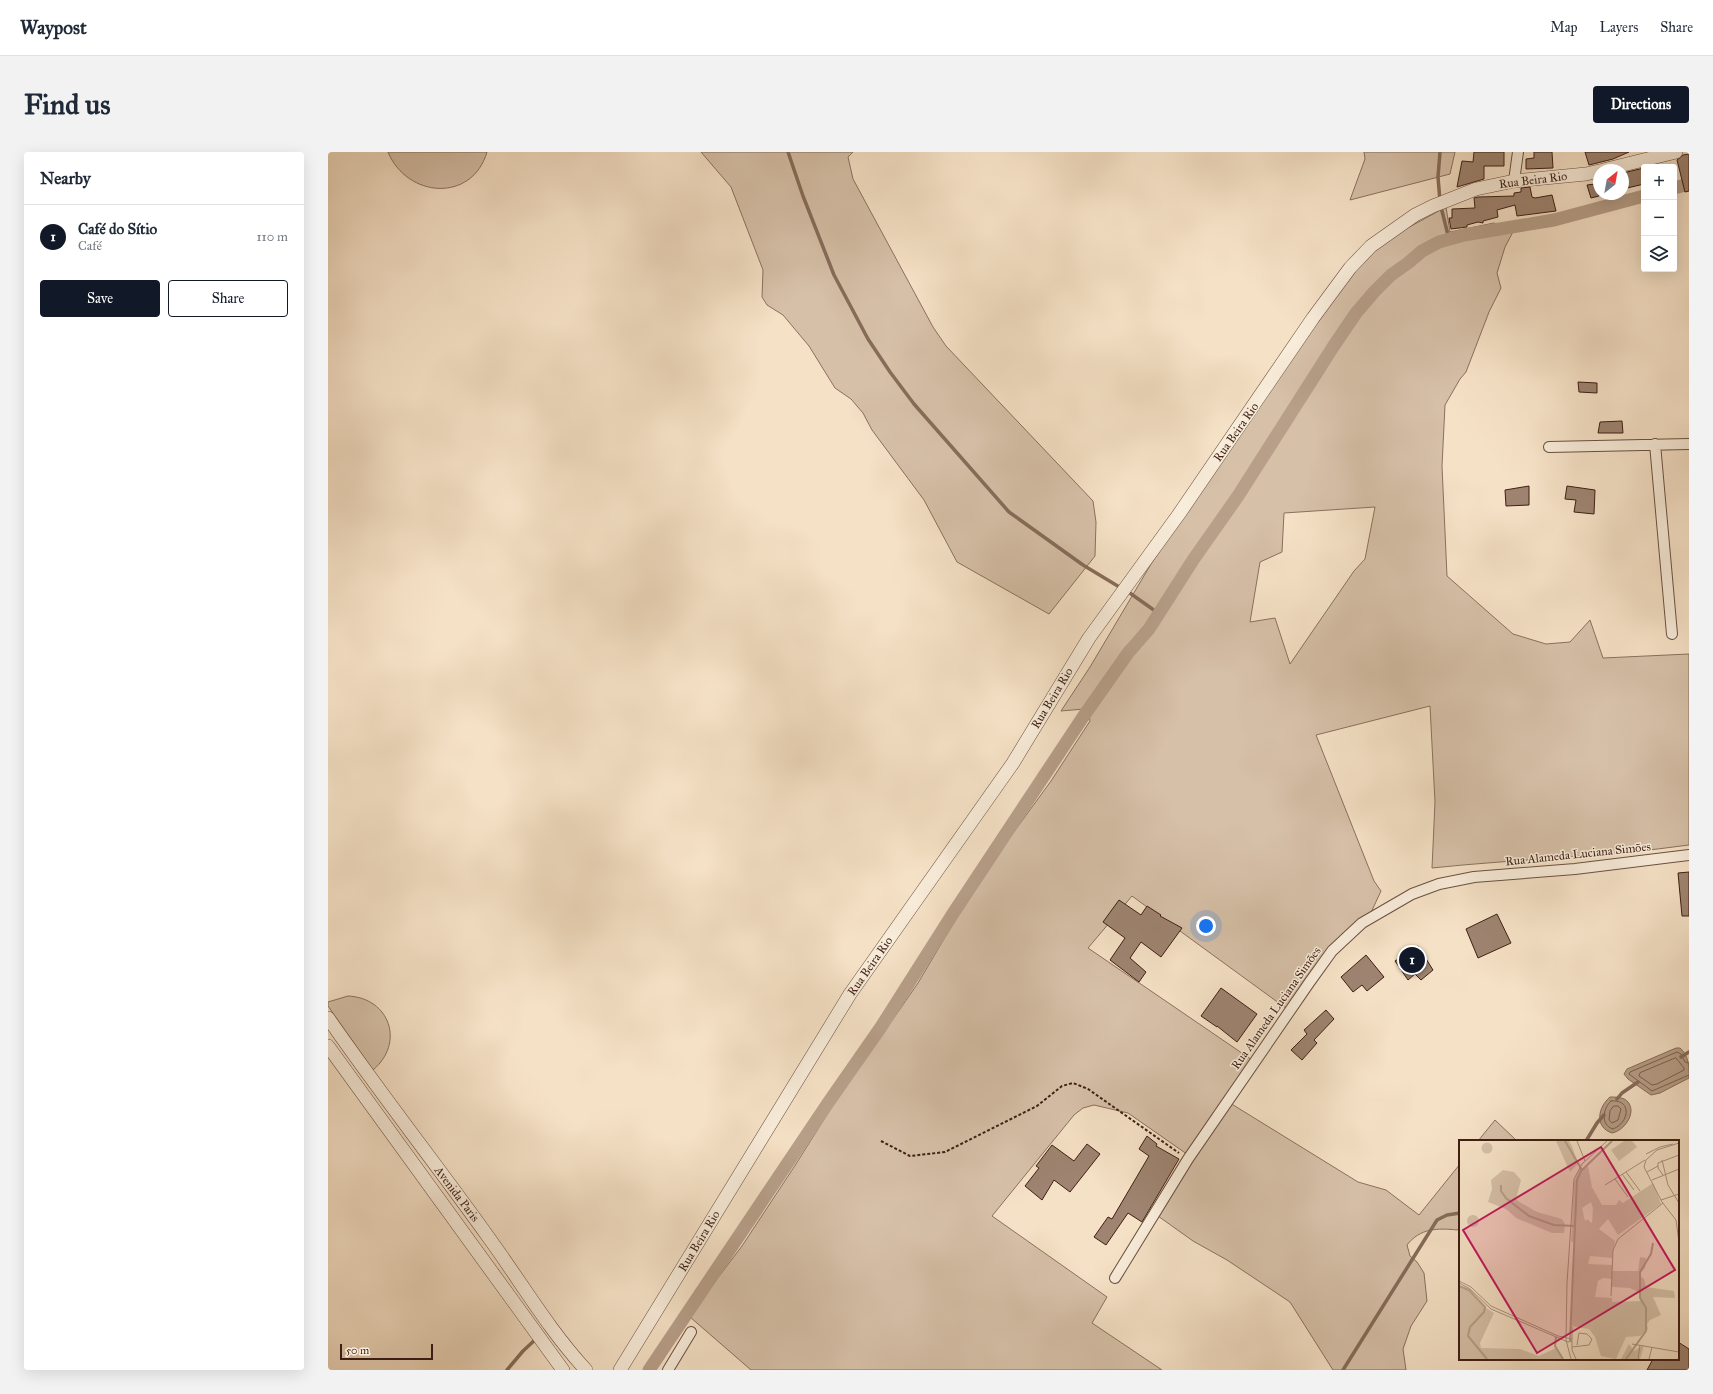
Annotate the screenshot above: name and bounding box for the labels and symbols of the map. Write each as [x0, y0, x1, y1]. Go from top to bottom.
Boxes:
north arrow [1593, 164, 1629, 200]
street label: Rua Beira Rio [1498, 169, 1568, 191]
street label: Rua Beira Rio [1211, 400, 1261, 464]
street label: Rua Beira Rio [1028, 665, 1076, 731]
street label: Rua Alameda Luciana Simões [1505, 839, 1651, 869]
your location [1196, 916, 1216, 936]
street label: Rua Beira Rio [845, 934, 895, 998]
street label: Rua Alameda Luciana Simões [1228, 944, 1324, 1072]
pin: 1 [1399, 945, 1425, 975]
inset map [1459, 1140, 1679, 1360]
street label: Avenida Paris [431, 1163, 482, 1224]
street label: Rua Beira Rio [675, 1208, 723, 1274]
scale bar [340, 1342, 433, 1361]

